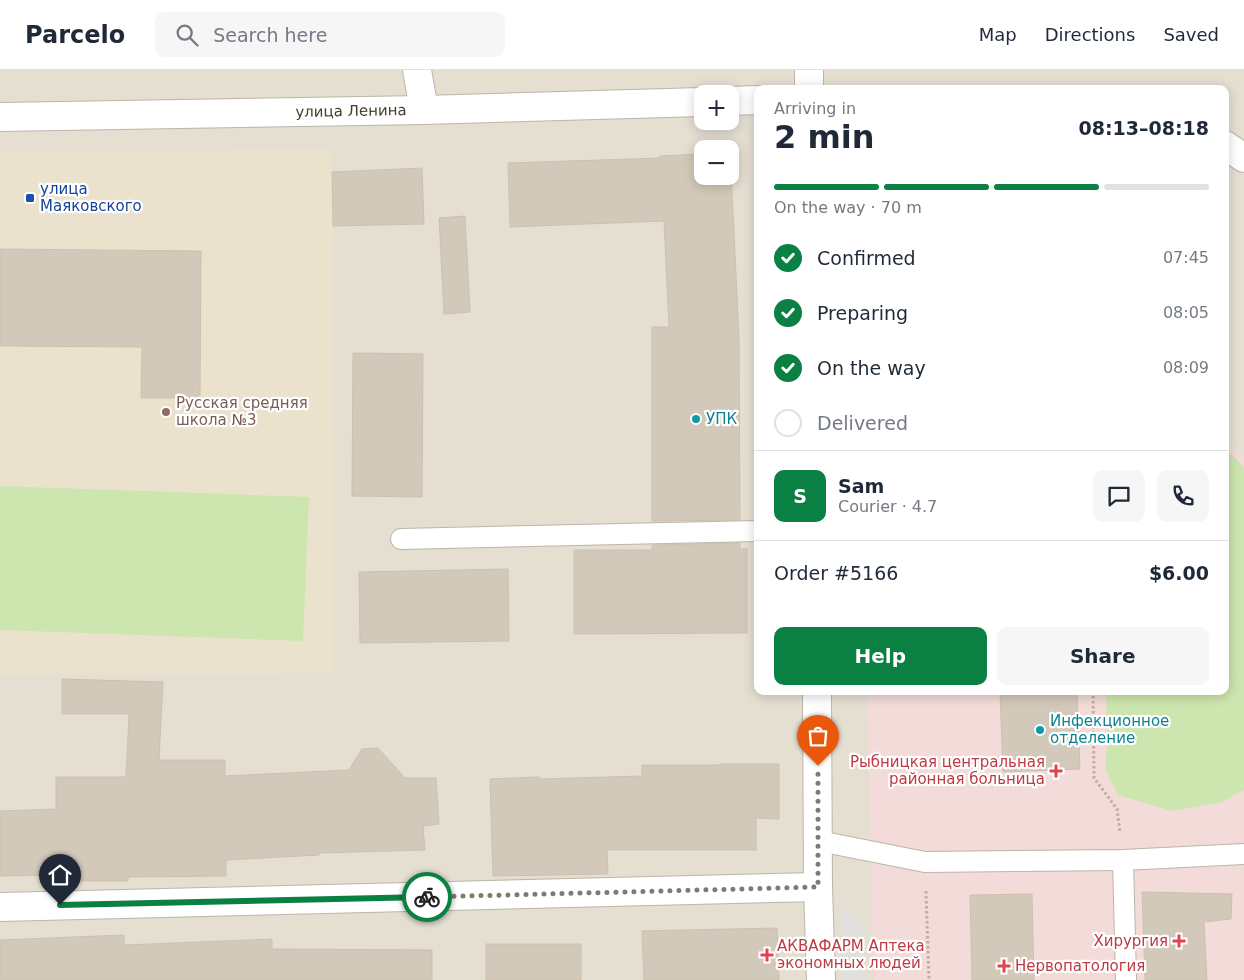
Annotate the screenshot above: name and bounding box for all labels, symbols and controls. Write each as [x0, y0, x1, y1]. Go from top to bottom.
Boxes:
search box [155, 12, 505, 57]
text: Parcelo [25, 21, 125, 49]
icon: search [173, 21, 201, 49]
text: Search here [213, 24, 327, 46]
text: Map [979, 24, 1017, 45]
text: Directions [1045, 24, 1135, 45]
text: Saved [1163, 24, 1219, 45]
map controls [694, 85, 739, 185]
button: + [694, 85, 739, 130]
text: Arriving in [774, 99, 856, 118]
street label: улица Ленина [295, 101, 407, 121]
text: 08:13–08:18 [1079, 117, 1209, 139]
text: 2 min [774, 118, 875, 156]
button: − [694, 140, 739, 185]
place label: улица Маяковского [40, 180, 142, 215]
marker: улица Маяковского [24, 192, 36, 204]
text: On the way · 70 m [774, 198, 922, 217]
icon: check [774, 244, 802, 272]
text: Confirmed [817, 247, 916, 269]
text: 07:45 [1163, 248, 1209, 267]
icon: check [774, 299, 802, 327]
text: Preparing [817, 302, 908, 324]
text: 08:05 [1163, 303, 1209, 322]
icon: check [774, 354, 802, 382]
text: On the way [817, 357, 926, 379]
text: 08:09 [1163, 358, 1209, 377]
place label: Русская средняя школа №3 [176, 394, 308, 429]
marker: Русская средняя школа №3 [160, 406, 172, 418]
place label: УПК [706, 410, 737, 428]
text: Delivered [817, 412, 908, 434]
marker: УПК [690, 413, 702, 425]
button: chat [1093, 470, 1145, 522]
button: phone [1157, 470, 1209, 522]
text: Sam [838, 475, 884, 497]
text: S [793, 485, 807, 507]
text: Courier · 4.7 [838, 497, 937, 516]
text: Order #5166 [774, 562, 898, 584]
text: $6.00 [1149, 562, 1209, 584]
button: Help [774, 627, 987, 685]
button: Share [997, 627, 1209, 685]
place label: Инфекционное отделение [1050, 712, 1169, 747]
pin [797, 715, 839, 766]
icon: bag [804, 722, 832, 750]
marker: Инфекционное отделение [1034, 724, 1046, 736]
place label: Рыбницкая центральная районная больница [850, 753, 1045, 788]
marker: Рыбницкая центральная районная больница [1049, 764, 1063, 778]
pin [39, 854, 81, 905]
icon: home [46, 861, 74, 889]
courier [402, 872, 452, 922]
icon: bike [413, 883, 441, 911]
place label: Хирургия [1093, 932, 1168, 950]
marker: Хирургия [1172, 934, 1186, 948]
place label: АКВАФАРМ Аптека экономных людей [777, 937, 925, 972]
marker: АКВАФАРМ Аптека экономных людей [761, 949, 773, 961]
place label: Нервопатология [1015, 957, 1145, 975]
marker: Нервопатология [997, 959, 1011, 973]

